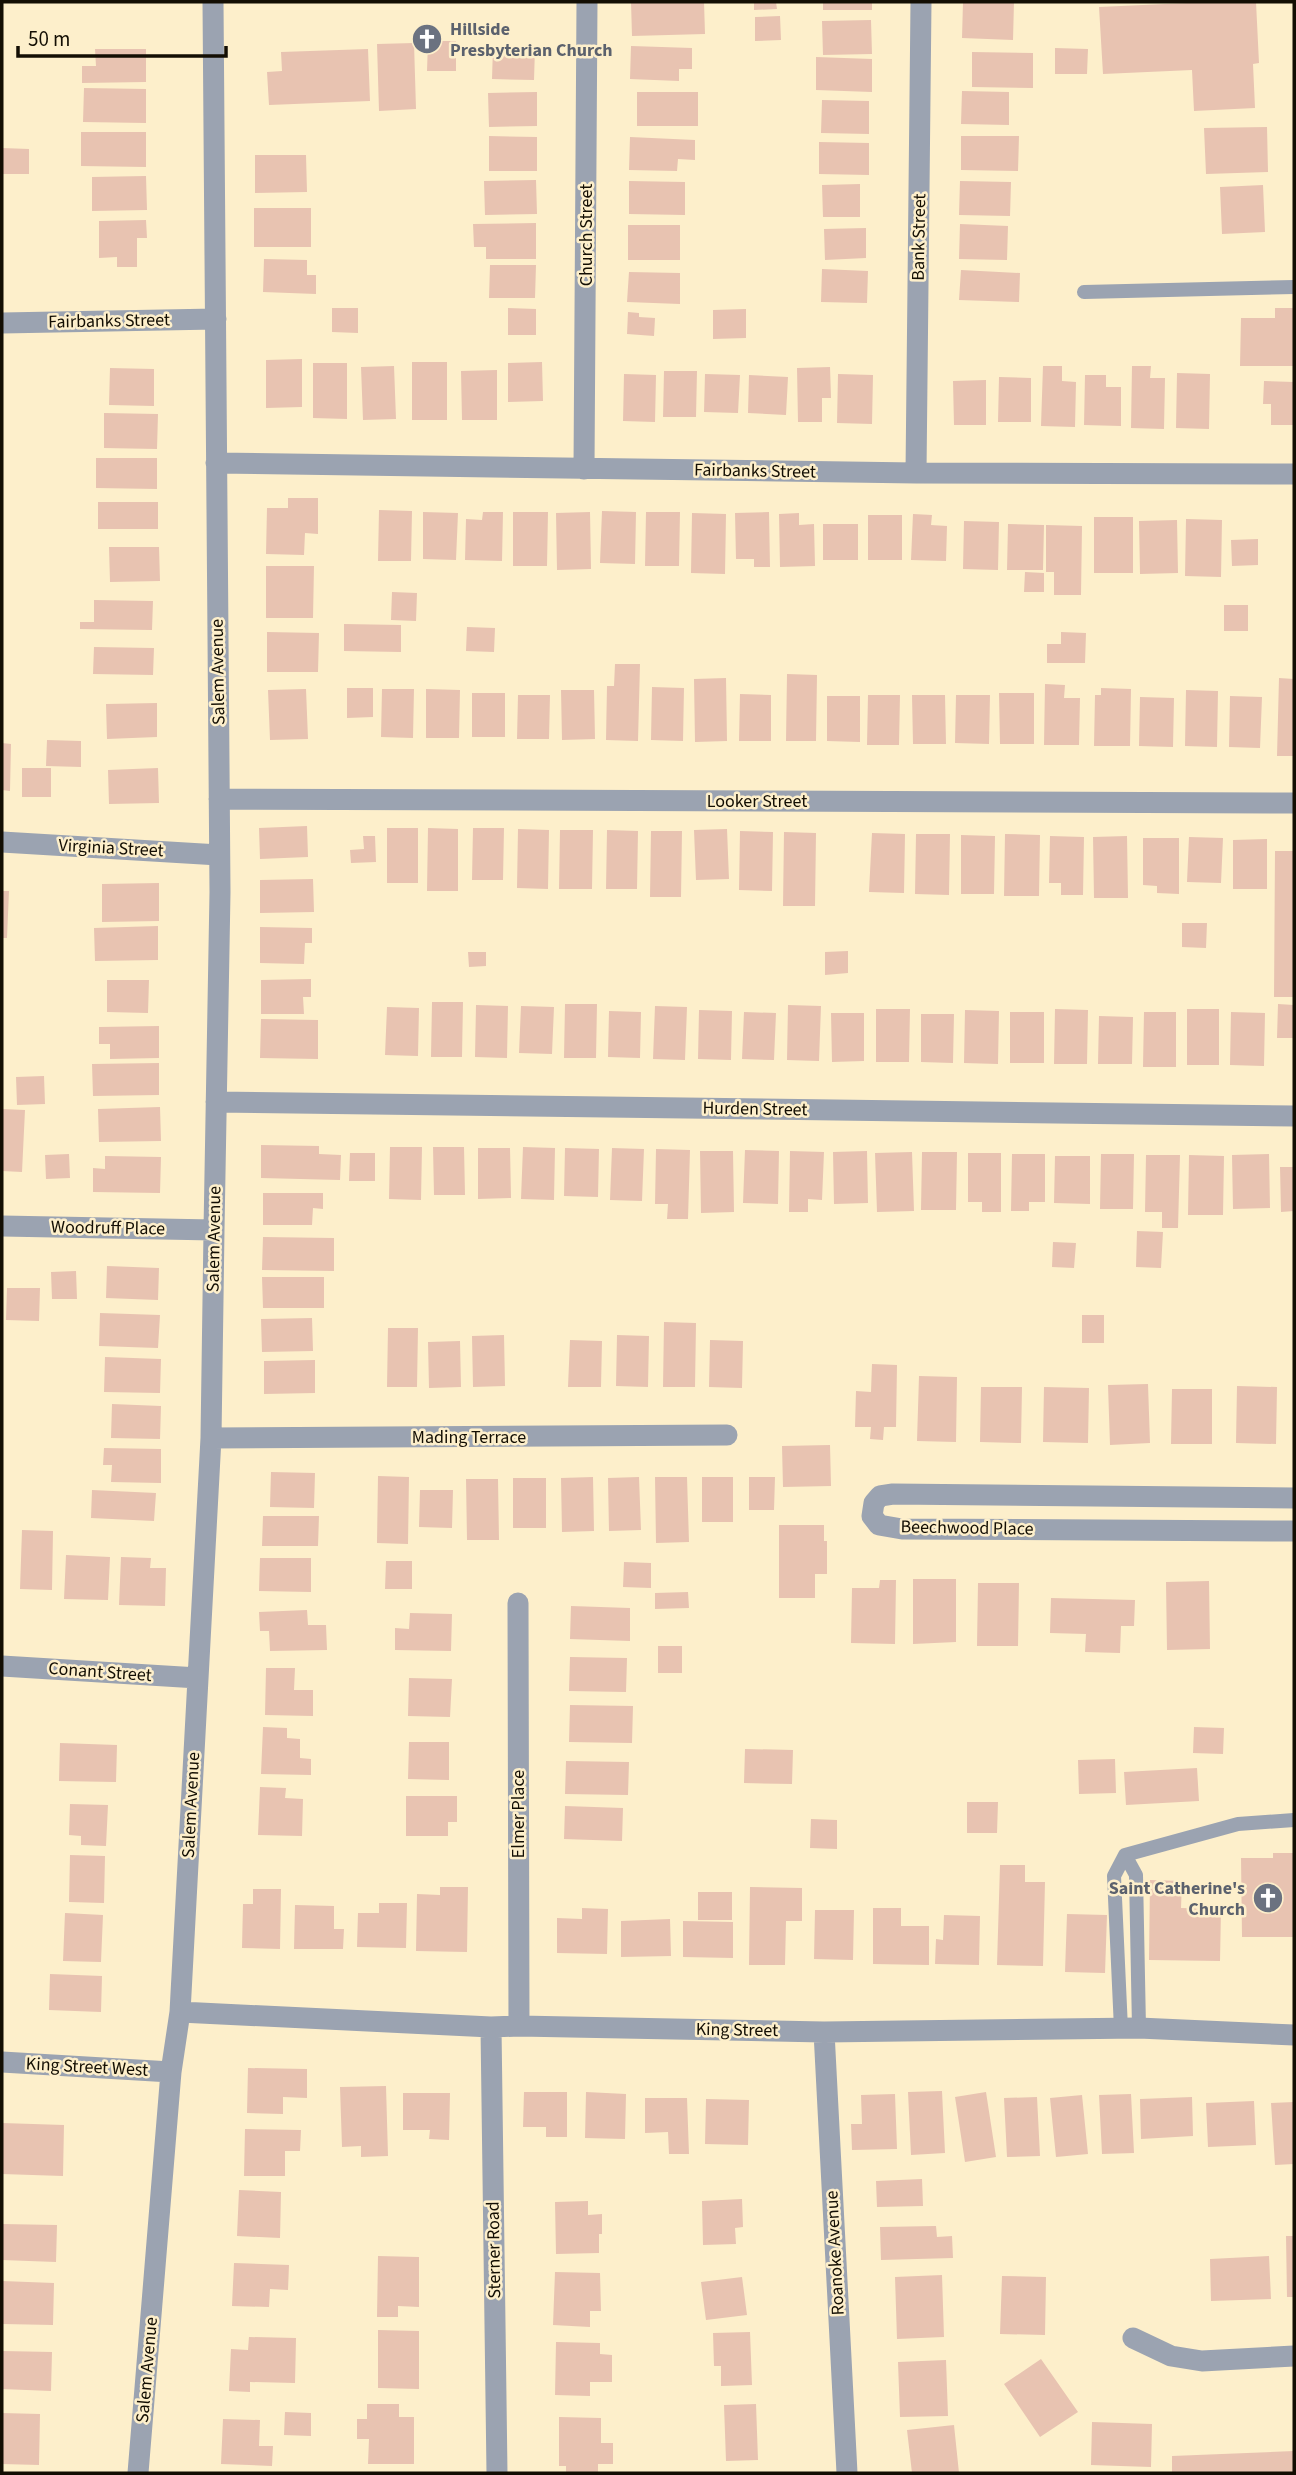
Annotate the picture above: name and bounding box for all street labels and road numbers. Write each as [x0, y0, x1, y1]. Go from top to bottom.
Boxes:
street label: Church Street [574, 184, 599, 286]
street label: Bank Street [906, 193, 932, 281]
street label: Fairbanks Street [48, 307, 170, 335]
street label: Fairbanks Street [694, 457, 816, 485]
street label: Salem Avenue [205, 619, 231, 725]
street label: Looker Street [707, 789, 807, 814]
street label: Virginia Street [58, 833, 164, 863]
street label: Hurden Street [702, 1096, 808, 1122]
street label: Salem Avenue [201, 1186, 227, 1292]
street label: Woodruff Place [51, 1215, 165, 1241]
street label: Mading Terrace [412, 1425, 526, 1450]
street label: Beechwood Place [900, 1514, 1034, 1542]
street label: Conant Street [47, 1656, 153, 1688]
street label: Salem Avenue [176, 1751, 206, 1859]
street label: Elmer Place [506, 1770, 531, 1858]
street label: King Street [696, 2017, 778, 2043]
street label: King Street West [25, 2051, 149, 2083]
street label: Roanoke Avenue [819, 2190, 851, 2316]
street label: Sterner Road [481, 2201, 507, 2299]
street label: Salem Avenue [130, 2316, 164, 2424]

